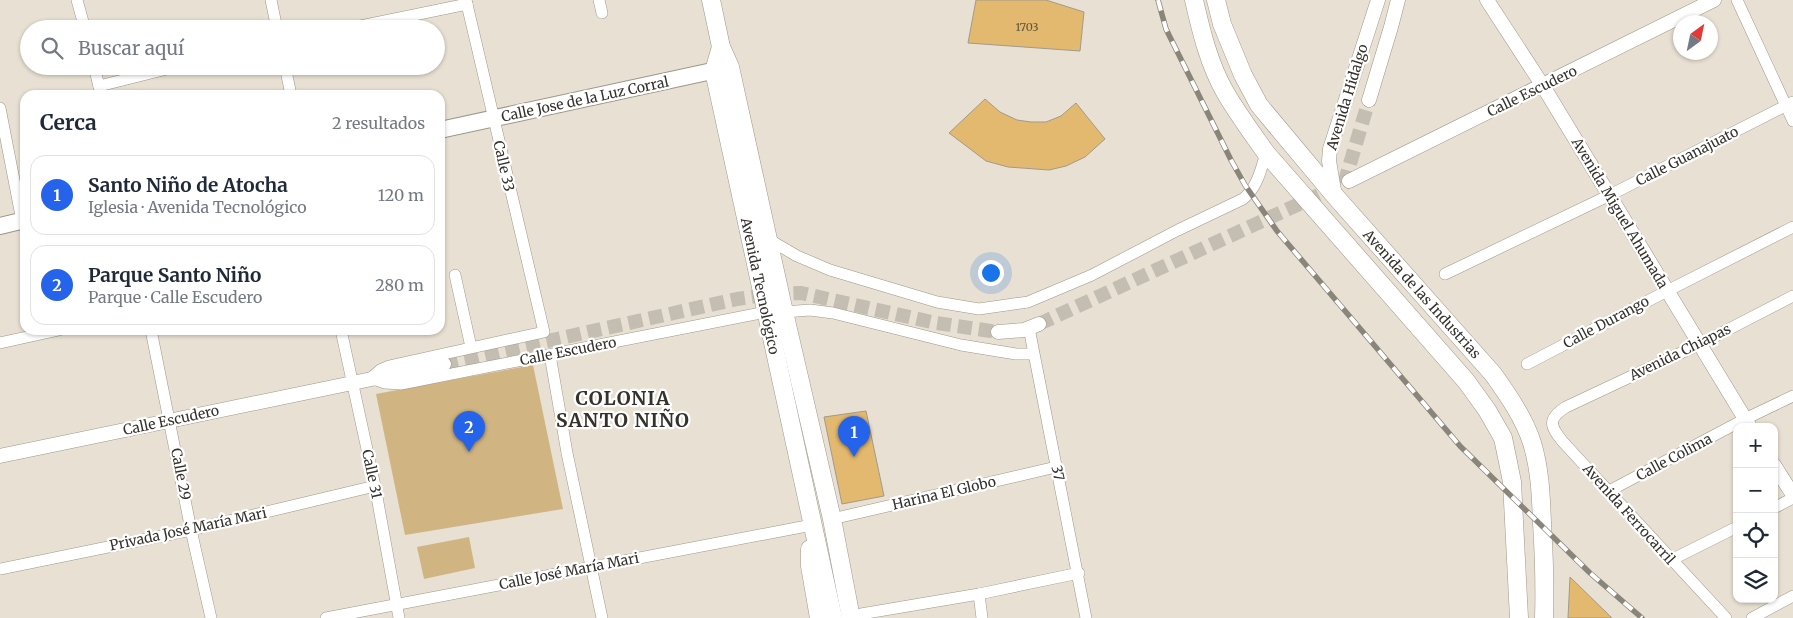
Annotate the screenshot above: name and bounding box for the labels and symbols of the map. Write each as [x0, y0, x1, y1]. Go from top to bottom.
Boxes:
north arrow [1673, 15, 1718, 60]
house number: 1703 [1015, 20, 1039, 34]
street label: Avenida Hidalgo [1322, 42, 1372, 153]
street label: Calle Escudero [1484, 61, 1580, 121]
street label: Calle Jose de la Luz Corral [500, 72, 671, 126]
street label: Calle Guanajuato [1633, 122, 1741, 190]
street label: Avenida Miguel Ahumada [1567, 133, 1672, 292]
street label: Calle 33 [489, 139, 519, 193]
street label: Avenida Tecnológico [737, 215, 783, 356]
street label: Avenida de las Industrias [1359, 225, 1485, 362]
your location [978, 260, 1004, 286]
street label: Calle Durango [1560, 292, 1652, 352]
street label: Avenida Chiapas [1625, 320, 1734, 385]
street label: Calle Escudero [518, 333, 618, 369]
district label: COLONIA SANTO NIÑO [556, 386, 690, 432]
street label: Calle Escudero [121, 401, 221, 439]
pin: 2 [453, 411, 485, 452]
pin: 1 [838, 416, 870, 457]
street label: Calle Colima [1633, 429, 1715, 485]
street label: Calle 29 [167, 446, 195, 502]
street label: Calle 31 [358, 448, 386, 500]
street label: Avenida Ferrocarril [1578, 459, 1679, 569]
street label: 37 [1048, 464, 1068, 482]
street label: Harina El Globo [890, 472, 998, 514]
street label: Privada José María Mari [108, 503, 269, 554]
street label: Calle José María Mari [498, 549, 641, 593]

